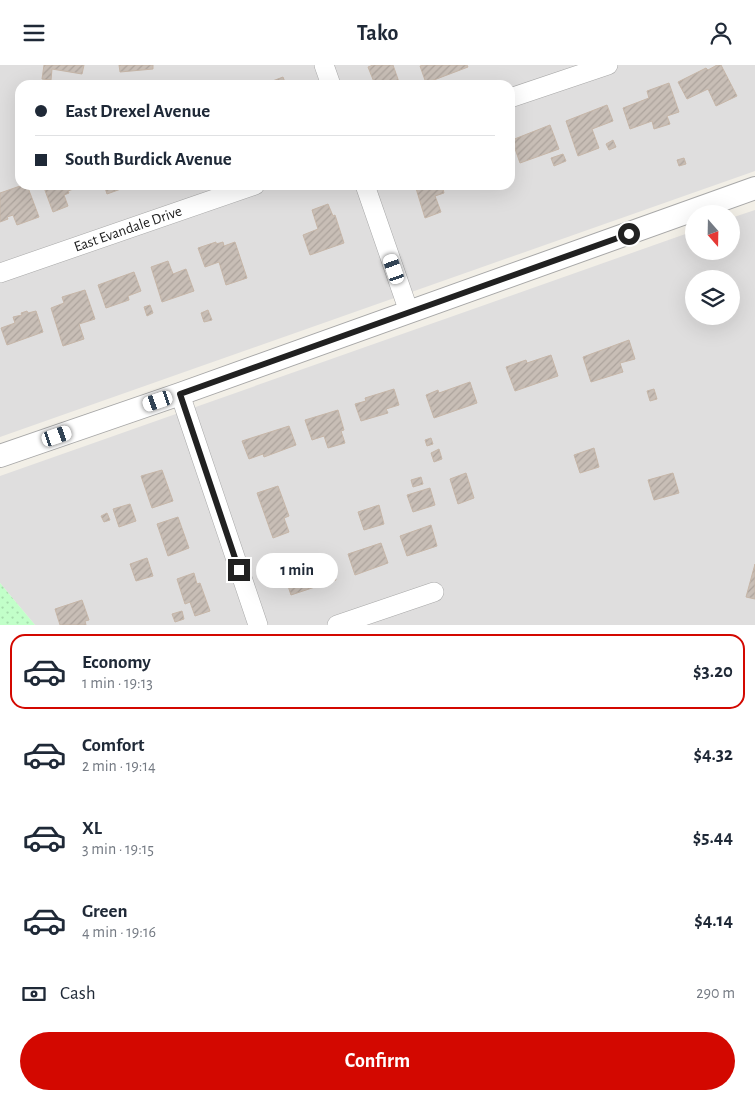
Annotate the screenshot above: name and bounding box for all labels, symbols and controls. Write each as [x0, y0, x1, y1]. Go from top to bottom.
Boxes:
icon: menu [20, 19, 48, 47]
icon: person [707, 19, 735, 47]
text: Tako [357, 22, 398, 44]
text: East Drexel Avenue [65, 102, 210, 121]
text: South Burdick Avenue [65, 150, 232, 169]
street label: East Evandale Drive [72, 203, 184, 254]
north arrow [685, 205, 740, 260]
map controls [685, 205, 740, 325]
route start [618, 223, 640, 245]
car [382, 252, 405, 286]
button: layers [685, 270, 740, 325]
car [141, 389, 174, 413]
car [40, 424, 73, 448]
callout: 1 min [256, 553, 339, 587]
route end [228, 559, 250, 581]
text: 1 min [280, 562, 314, 578]
icon: car [22, 649, 67, 694]
text: Economy [82, 653, 151, 672]
text: $3.20 [693, 662, 733, 681]
text: 1 min · 19:13 [82, 675, 153, 691]
icon: car [22, 732, 67, 777]
text: Comfort [82, 736, 144, 755]
text: $4.32 [693, 745, 733, 764]
text: 2 min · 19:14 [82, 758, 156, 774]
icon: car [22, 815, 67, 860]
text: XL [82, 819, 102, 838]
text: $5.44 [693, 828, 733, 847]
text: 3 min · 19:15 [82, 841, 154, 857]
icon: car [22, 898, 67, 943]
text: Green [82, 902, 128, 921]
text: $4.14 [694, 911, 733, 930]
text: 4 min · 19:16 [82, 924, 156, 940]
icon: cash [20, 980, 48, 1008]
text: Cash [60, 984, 96, 1003]
text: 290 m [696, 985, 735, 1001]
button: Confirm [20, 1032, 735, 1090]

